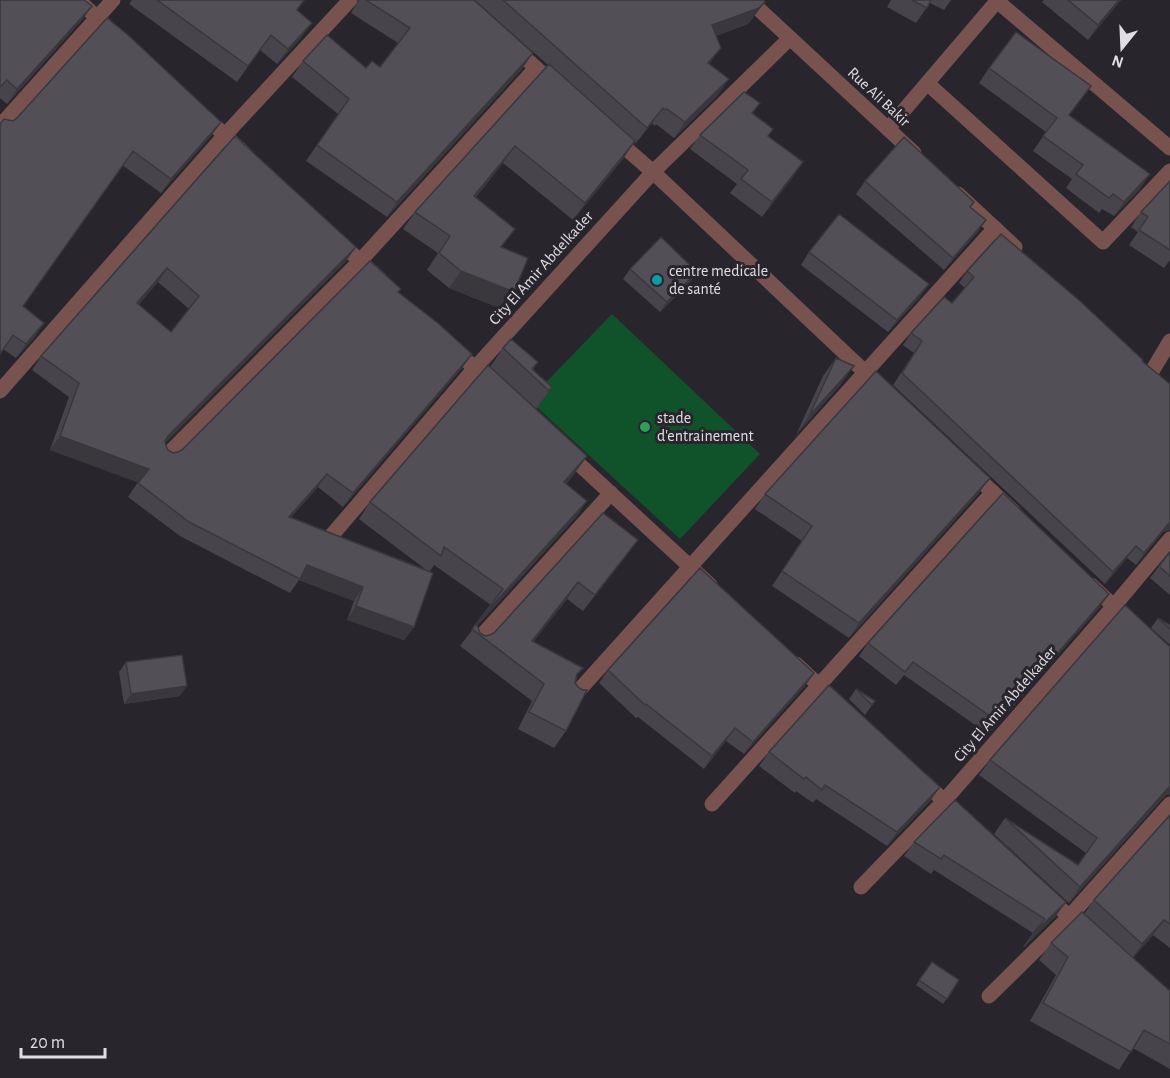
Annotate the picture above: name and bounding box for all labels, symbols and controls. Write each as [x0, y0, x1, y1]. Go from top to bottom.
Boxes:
north arrow [1092, 18, 1152, 78]
text: N [1110, 52, 1125, 71]
street label: Rue Ali Bakir [845, 64, 914, 130]
street label: City El Amir Abdelkader [486, 207, 597, 329]
place label: centre medicale de santé [669, 263, 768, 297]
marker: centre medicale de santé [650, 273, 664, 287]
place label: stade d'entrainement [657, 410, 754, 444]
marker: stade d'entrainement [638, 420, 652, 434]
street label: City El Amir Abdelkader [951, 643, 1061, 765]
scale bar [21, 1021, 105, 1059]
text: 20 m [30, 1034, 65, 1052]

